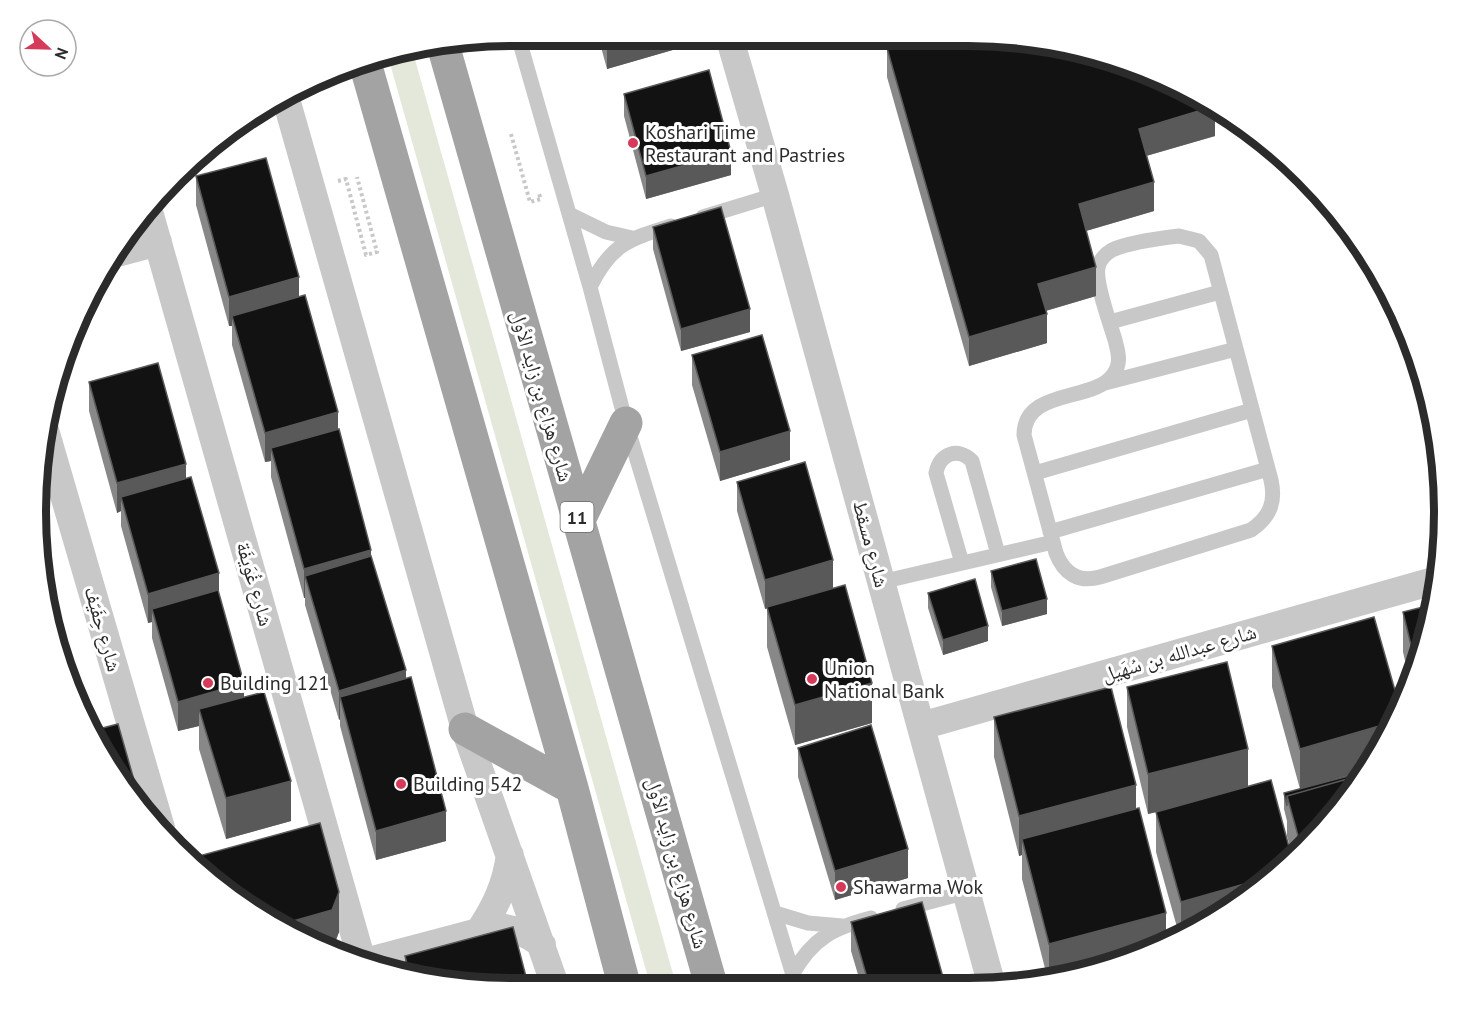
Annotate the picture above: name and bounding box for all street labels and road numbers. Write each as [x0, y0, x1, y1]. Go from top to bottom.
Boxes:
street label: شارع هزاع بن زايد الأول [505, 307, 579, 485]
street label: شارع مسقط [847, 498, 895, 590]
road number: 11 [560, 502, 594, 532]
street label: شارع غُوَيفَة [231, 539, 279, 629]
street label: شارع حِفَيّف [78, 583, 128, 675]
street label: شارع عبدالله بن سُهَيل [1099, 619, 1259, 687]
street label: شارع هزاع بن زايد الأول [640, 774, 714, 952]

